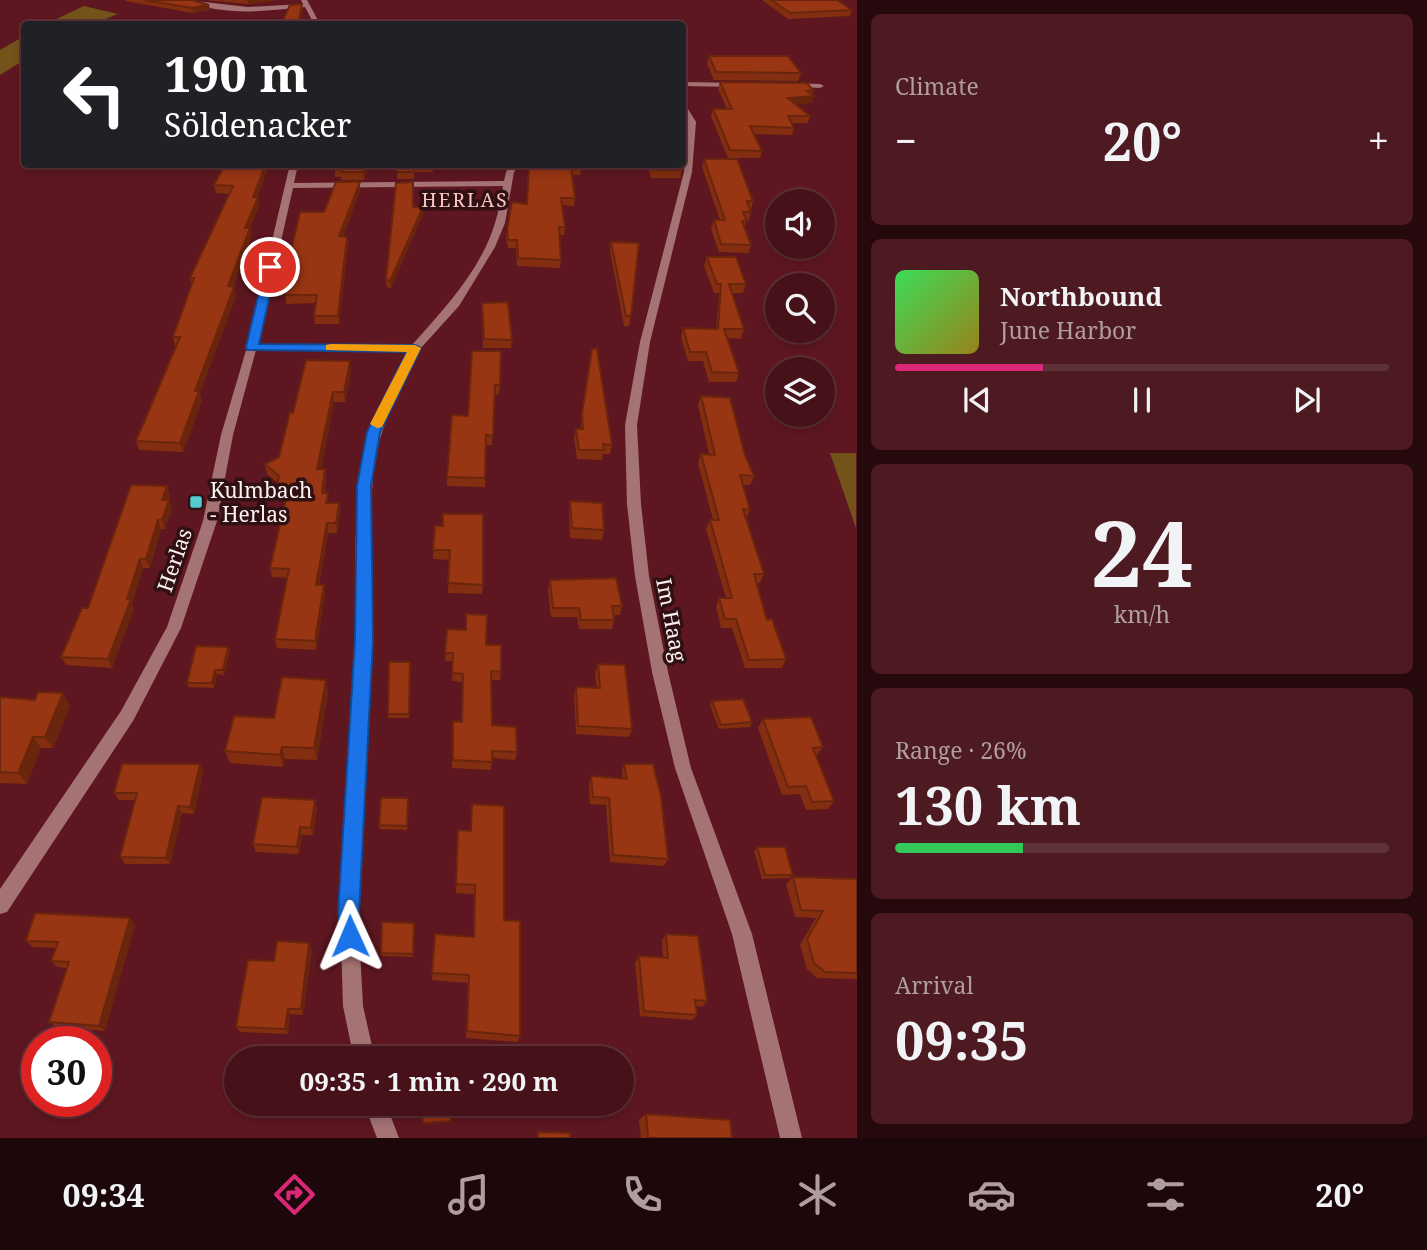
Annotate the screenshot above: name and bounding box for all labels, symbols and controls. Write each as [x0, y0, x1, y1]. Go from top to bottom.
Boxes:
text: 190 m [164, 40, 308, 106]
icon: left [49, 49, 140, 140]
text: Climate [895, 70, 979, 102]
text: Söldenacker [164, 103, 351, 146]
text: 20° [1103, 105, 1182, 176]
text: − [895, 114, 917, 166]
text: + [1368, 114, 1389, 166]
district label: HERLAS [422, 187, 508, 213]
map controls [765, 189, 835, 427]
button: sound [765, 189, 835, 259]
pin [240, 237, 300, 297]
icon: arrive [251, 248, 289, 286]
button: search [765, 273, 835, 343]
text: Northbound [1000, 278, 1162, 314]
text: June Harbor [1000, 314, 1136, 346]
button: layers [765, 357, 835, 427]
icon: previous [958, 381, 996, 419]
icon: pause [1123, 381, 1161, 419]
icon: next [1288, 381, 1326, 419]
place label: Kulmbach - Herlas [210, 476, 312, 528]
text: 24 [1091, 490, 1193, 614]
marker: Kulmbach - Herlas [188, 494, 204, 510]
street label: Herlas [150, 524, 198, 596]
street label: Im Haag [650, 576, 694, 665]
text: km/h [1114, 598, 1170, 630]
text: Range · 26% [895, 734, 1027, 766]
text: 130 km [895, 769, 1081, 840]
position arrow [313, 899, 387, 973]
text: Arrival [895, 969, 974, 1001]
text: 09:35 [895, 1004, 1028, 1075]
speed limit sign: 30 [21, 1026, 112, 1117]
text: 09:35 · 1 min · 290 m [299, 1063, 559, 1099]
icon: directions [270, 1170, 319, 1219]
icon: music [444, 1170, 493, 1219]
icon: phone [618, 1170, 667, 1219]
icon: climate [793, 1170, 842, 1219]
icon: car [967, 1170, 1016, 1219]
icon: filters [1141, 1170, 1190, 1219]
text: 09:34 [63, 1173, 145, 1216]
text: 20° [1315, 1173, 1364, 1216]

